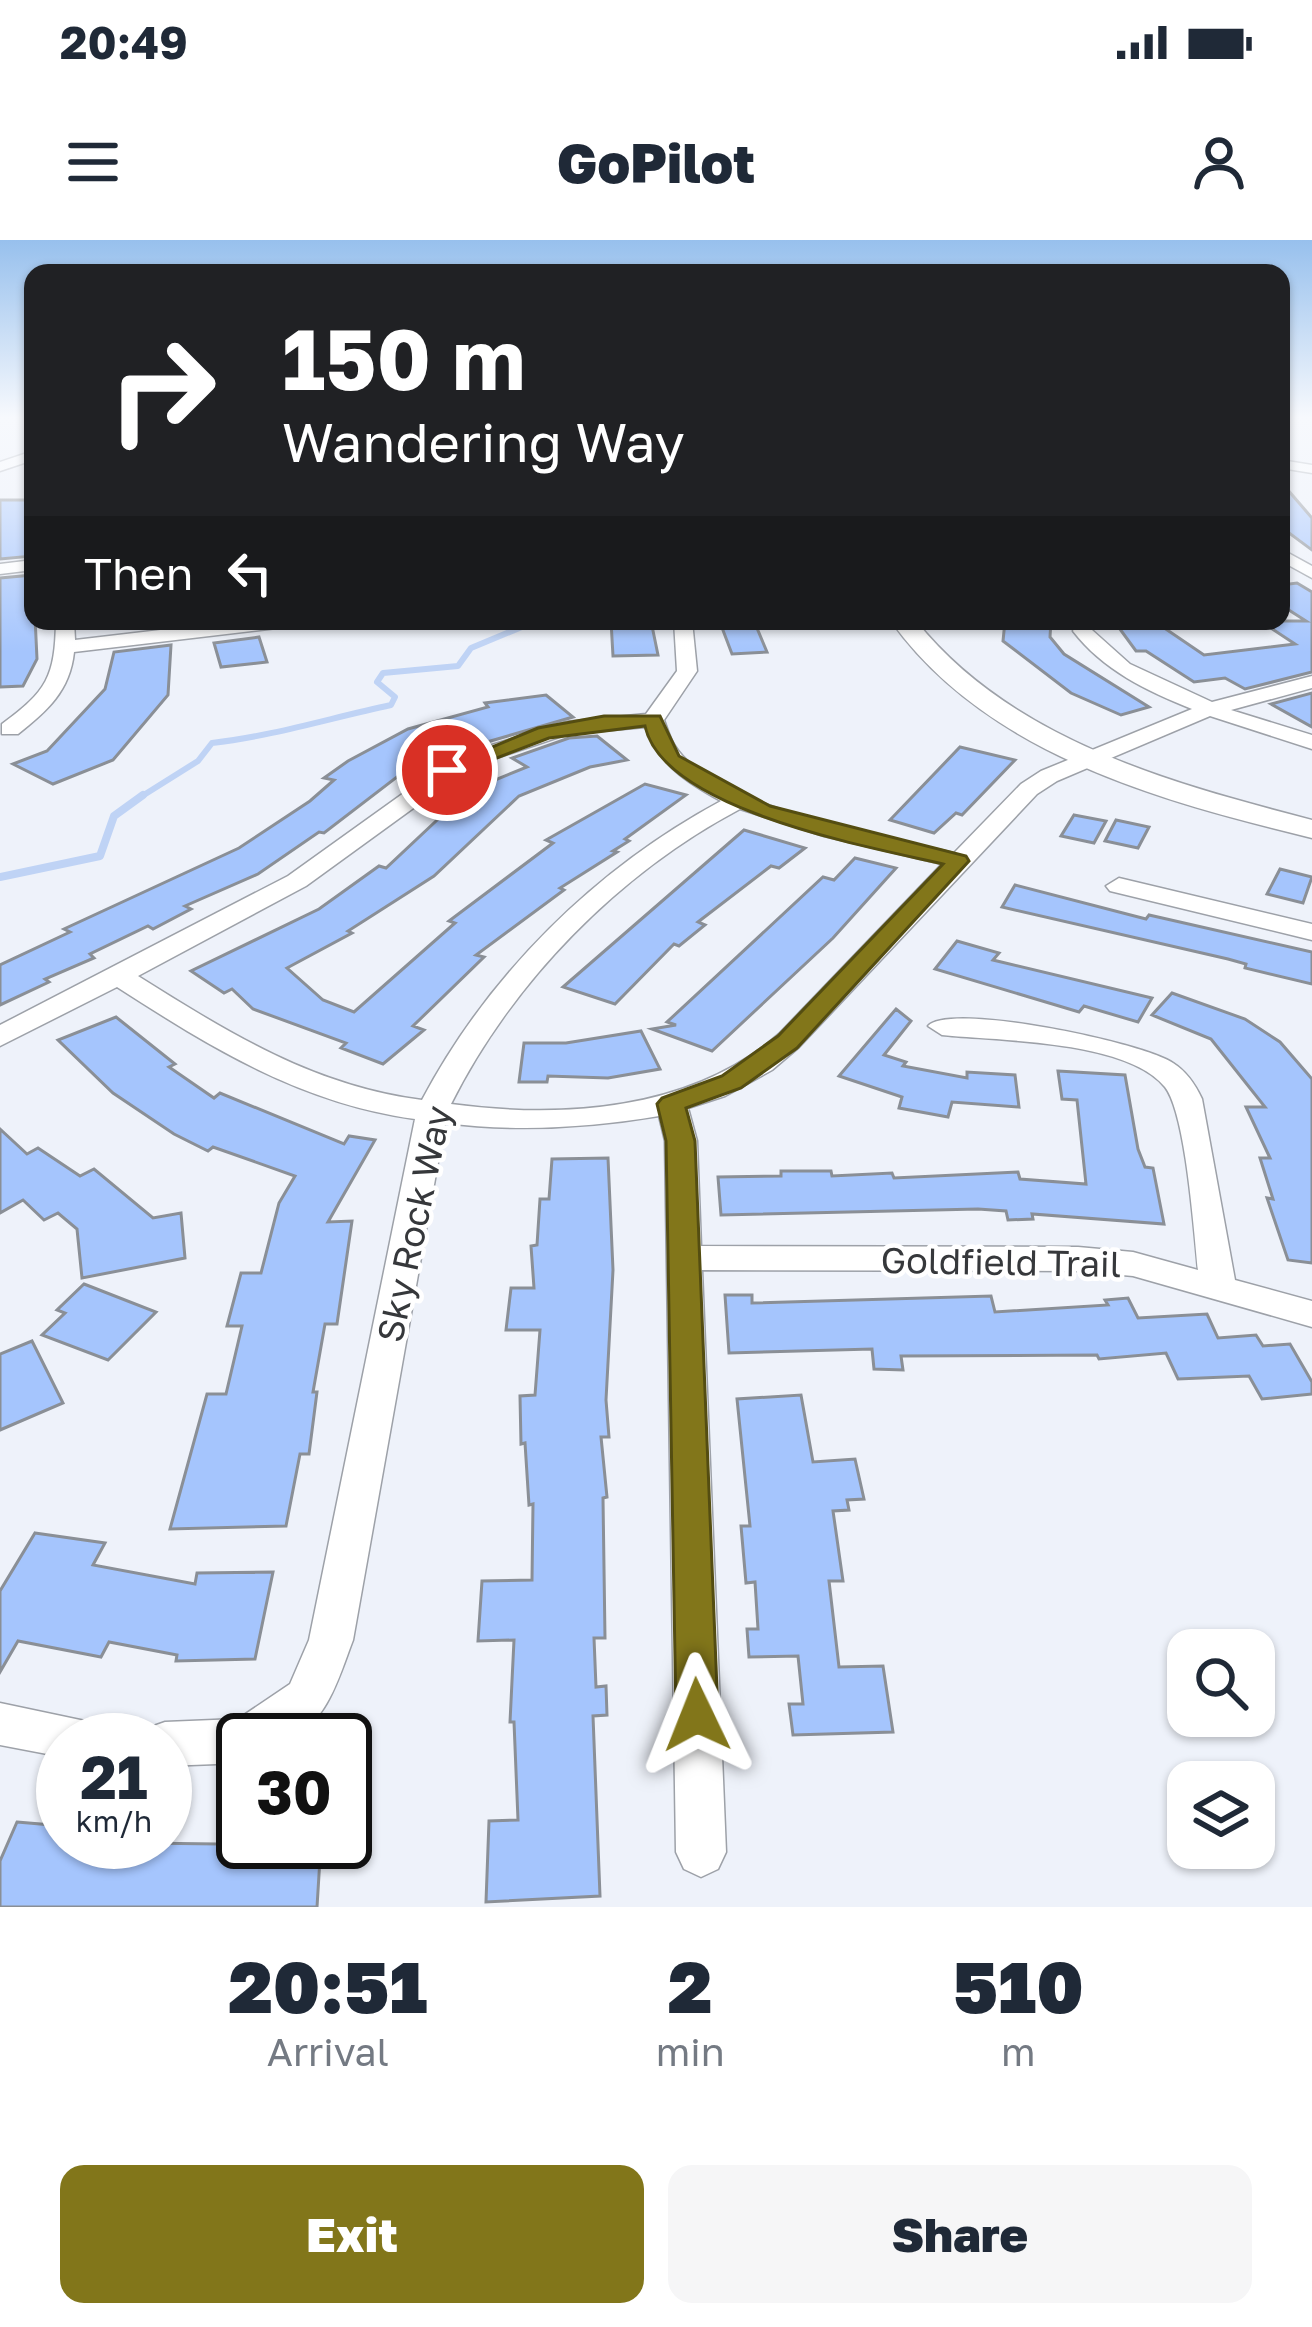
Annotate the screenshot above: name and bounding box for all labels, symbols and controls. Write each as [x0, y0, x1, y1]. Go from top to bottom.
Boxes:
text: 20:49 [60, 15, 188, 69]
icon: menu [60, 129, 126, 195]
icon: person [1186, 129, 1252, 195]
text: GoPilot [557, 130, 755, 195]
text: 150 m [282, 308, 526, 408]
icon: right [84, 312, 240, 468]
text: Wandering Way [282, 409, 685, 474]
icon: left [217, 540, 283, 606]
text: Then [84, 546, 193, 600]
pin [396, 719, 498, 821]
icon: arrive [414, 737, 480, 803]
street label: Sky Rock Way [367, 1102, 460, 1346]
street label: Goldfield Trail [880, 1238, 1122, 1285]
map controls [1167, 1629, 1275, 1869]
button: search [1167, 1629, 1275, 1737]
position arrow [634, 1652, 760, 1778]
speed limit sign: 30 [216, 1713, 372, 1869]
text: 21 [80, 1740, 148, 1812]
button: layers [1167, 1761, 1275, 1869]
text: km/h [76, 1803, 152, 1839]
text: 20:51 [228, 1942, 428, 2029]
text: 2 [668, 1942, 713, 2029]
text: 510 [953, 1942, 1084, 2029]
text: Arrival [267, 2028, 389, 2075]
text: min [656, 2028, 725, 2075]
text: m [1001, 2028, 1036, 2075]
button: Exit [60, 2165, 644, 2303]
button: Share [668, 2165, 1252, 2303]

